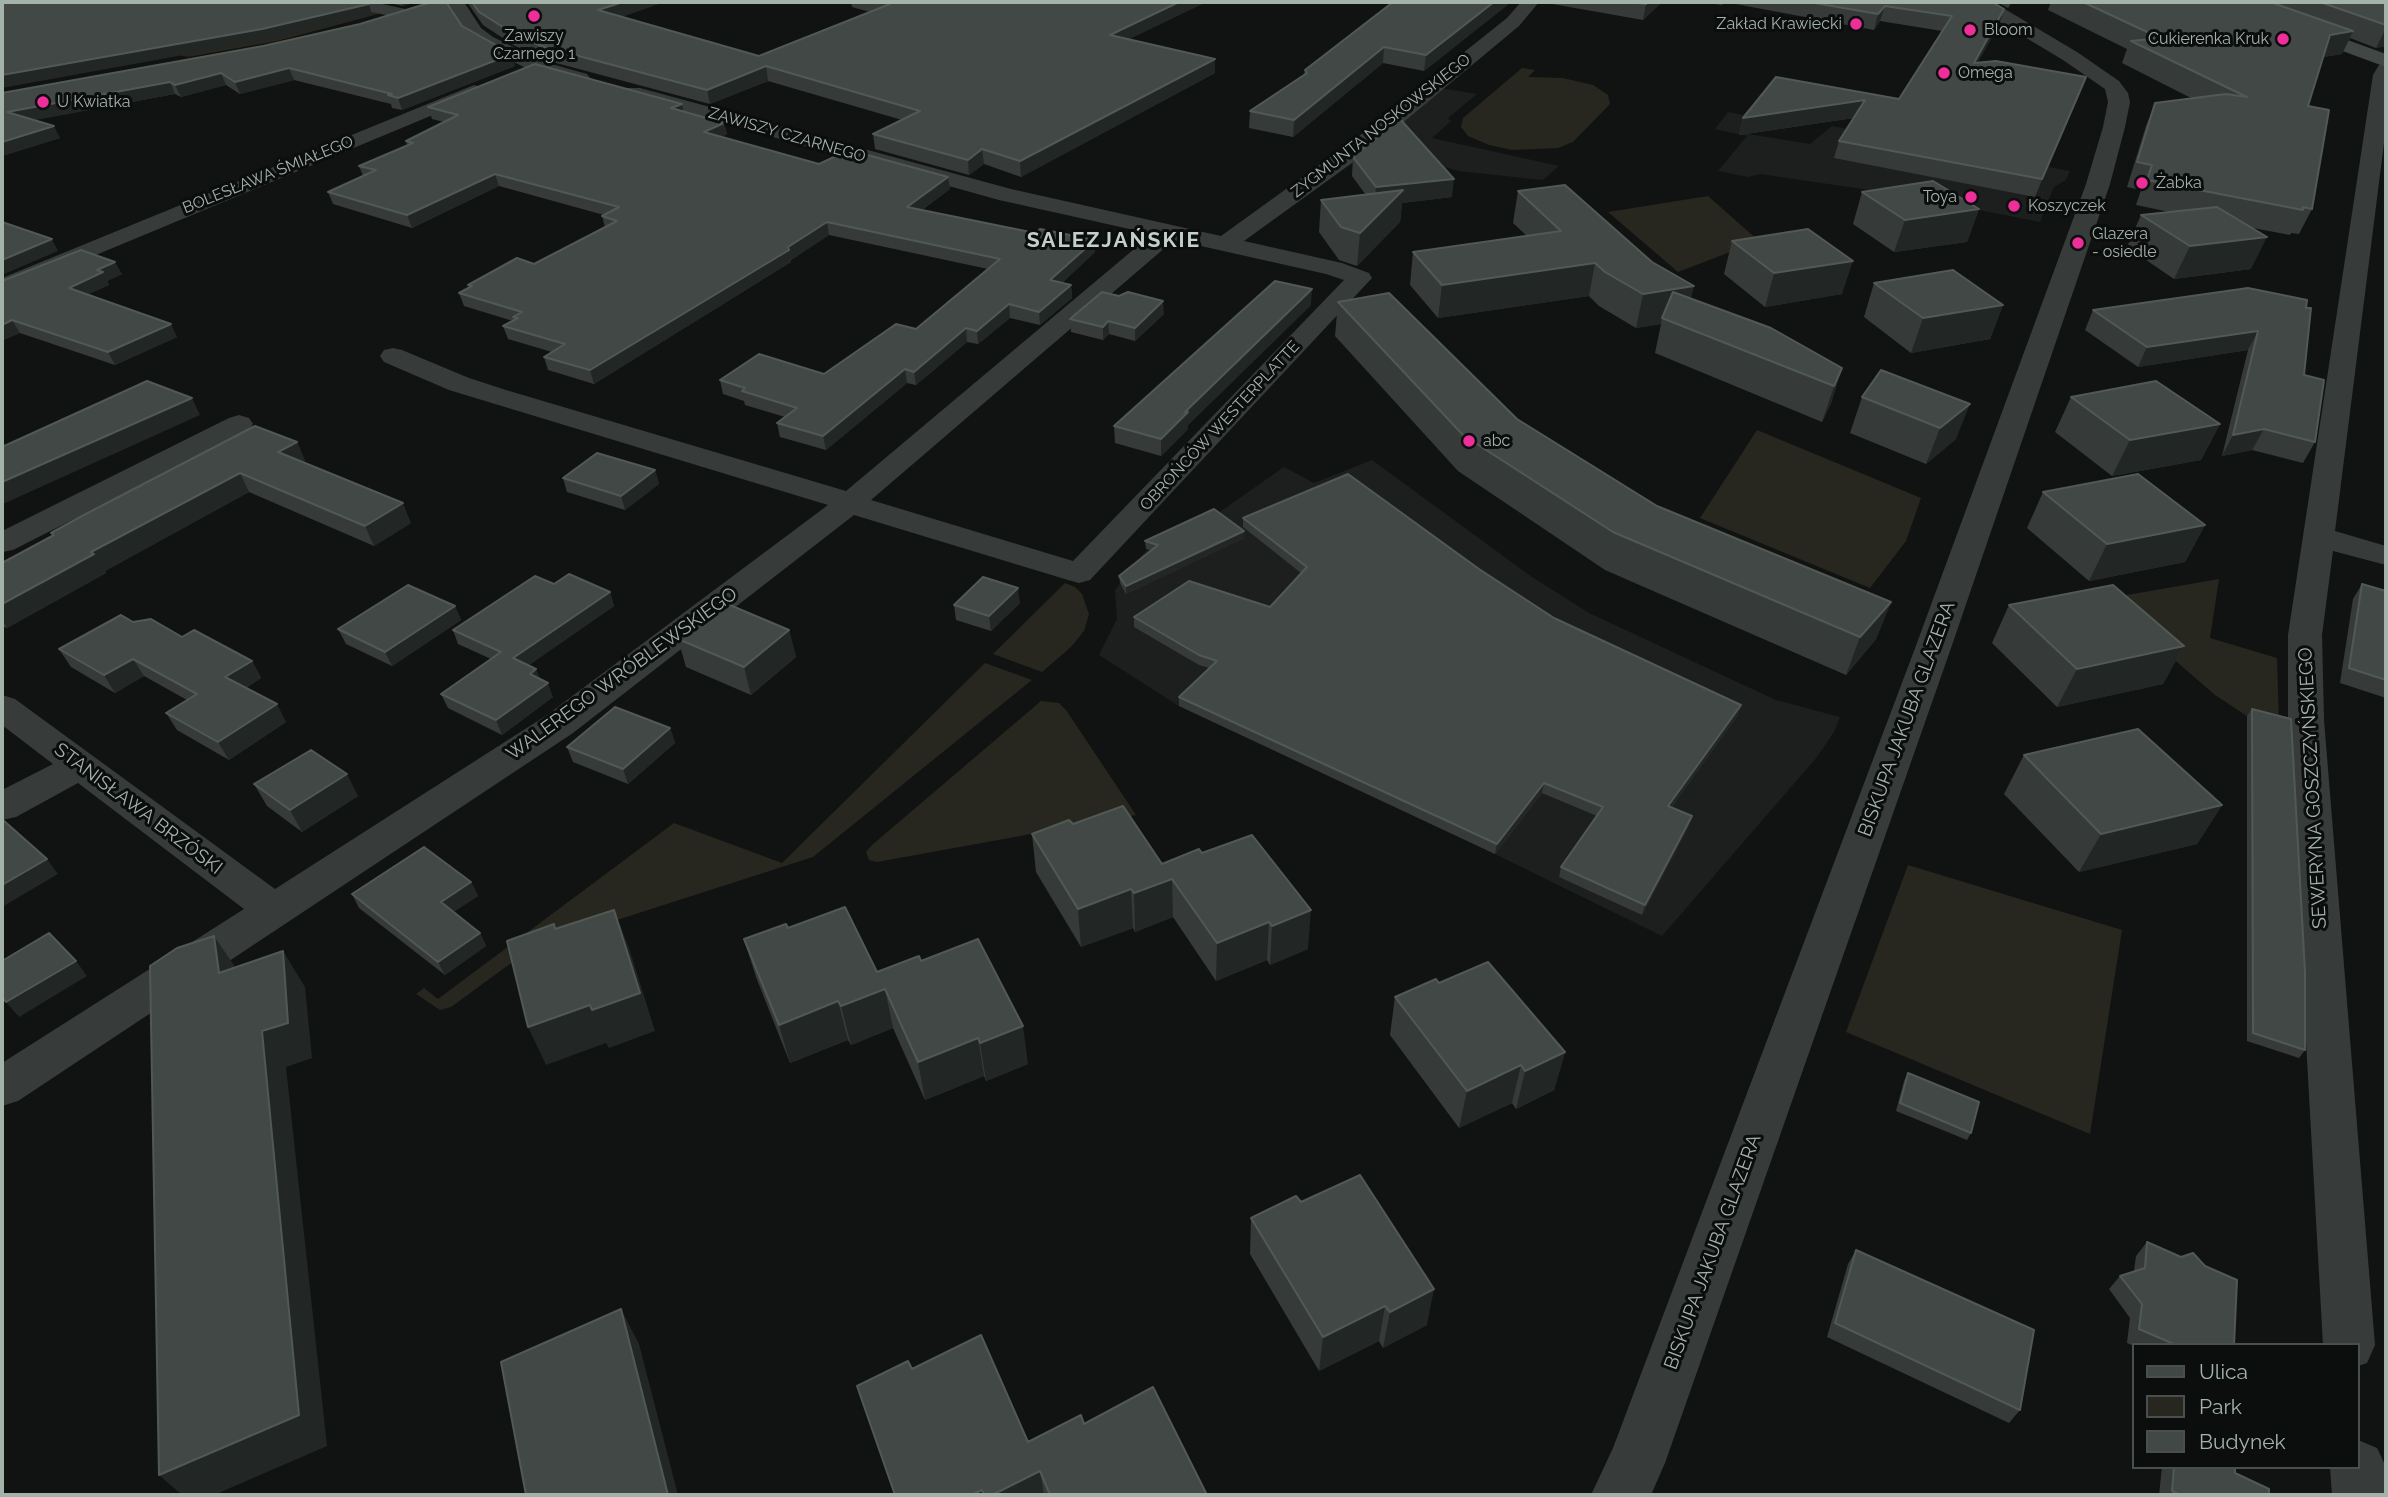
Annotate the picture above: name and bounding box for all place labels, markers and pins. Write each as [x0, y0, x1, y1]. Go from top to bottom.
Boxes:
marker: Zawiszy Czarnego 1 [526, 8, 542, 24]
place label: Zakład Krawiecki [1716, 14, 1842, 34]
marker: Zakład Krawiecki [1848, 16, 1864, 32]
place label: Bloom [1984, 20, 2033, 40]
marker: Bloom [1962, 22, 1978, 38]
place label: Zawiszy Czarnego 1 [493, 26, 575, 64]
place label: Cukierenka Kruk [2148, 29, 2269, 49]
marker: Cukierenka Kruk [2275, 31, 2291, 47]
place label: Omega [1958, 63, 2013, 83]
marker: Omega [1936, 65, 1952, 81]
place label: U Kwiatka [57, 92, 131, 112]
marker: U Kwiatka [35, 94, 51, 110]
place label: Żabka [2156, 173, 2202, 193]
marker: Żabka [2134, 175, 2150, 191]
place label: Toya [1923, 187, 1957, 207]
marker: Toya [1963, 189, 1979, 205]
place label: Koszyczek [2028, 196, 2106, 216]
marker: Koszyczek [2006, 198, 2022, 214]
place label: Glazera - osiedle [2092, 224, 2157, 262]
marker: Glazera - osiedle [2070, 235, 2086, 251]
place label: abc [1483, 431, 1510, 451]
marker: abc [1461, 433, 1477, 449]

